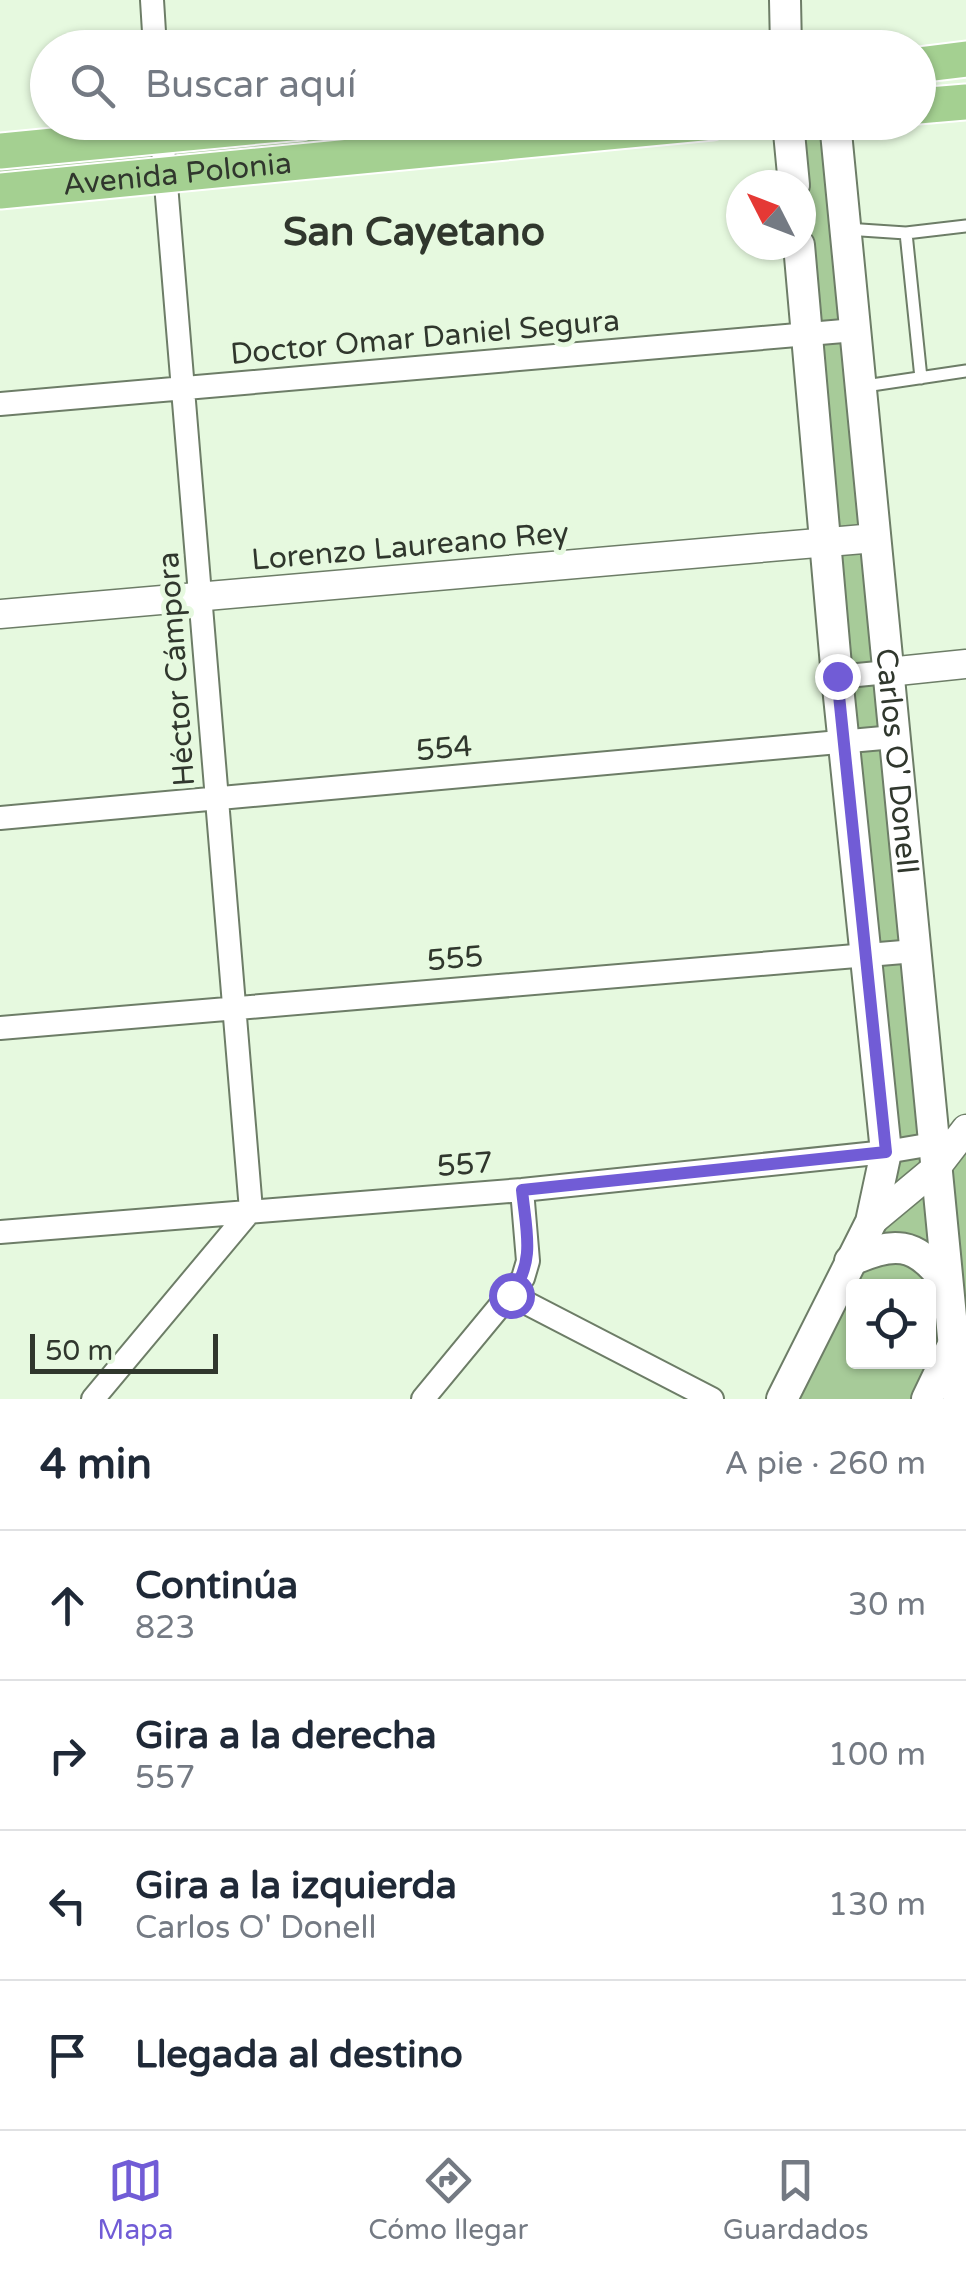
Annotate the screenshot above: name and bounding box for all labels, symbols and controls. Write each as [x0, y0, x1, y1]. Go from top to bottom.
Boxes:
search box [30, 30, 936, 140]
icon: search [65, 58, 120, 113]
text: Buscar aquí [145, 62, 356, 108]
street label: Avenida Polonia [61, 145, 293, 204]
north arrow [726, 170, 816, 260]
district label: San Cayetano [283, 208, 545, 256]
street label: Doctor Omar Daniel Segura [229, 302, 621, 373]
street label: Lorenzo Laureano Rey [250, 514, 570, 579]
street label: Héctor Cámpora [150, 551, 203, 787]
street label: Carlos O' Donell [867, 647, 926, 876]
route end [815, 654, 861, 700]
street label: 554 [414, 728, 474, 769]
street label: 555 [425, 938, 485, 979]
street label: 557 [436, 1144, 495, 1185]
route start [489, 1273, 535, 1319]
map controls [846, 1279, 936, 1369]
button: locate [846, 1279, 936, 1369]
scale bar [30, 1329, 218, 1374]
text: 50 m [45, 1334, 113, 1368]
text: 4 min [40, 1439, 152, 1490]
text: A pie · 260 m [725, 1445, 926, 1483]
text: Continúa [135, 1563, 298, 1609]
icon: ahead [40, 1578, 95, 1633]
text: 30 m [848, 1586, 926, 1624]
text: 823 [135, 1609, 195, 1647]
text: Gira a la derecha [135, 1713, 437, 1759]
icon: right [40, 1728, 95, 1783]
text: 100 m [828, 1736, 926, 1774]
text: 557 [135, 1759, 195, 1797]
text: Gira a la izquierda [135, 1863, 457, 1909]
icon: left [40, 1878, 95, 1933]
text: 130 m [828, 1886, 926, 1924]
text: Carlos O' Donell [135, 1909, 376, 1947]
icon: arrive [40, 2028, 95, 2083]
text: Llegada al destino [135, 2032, 463, 2078]
tab: Mapa [97, 2153, 174, 2247]
tab: Cómo llegar [368, 2153, 528, 2247]
tab: Guardados [723, 2153, 869, 2247]

